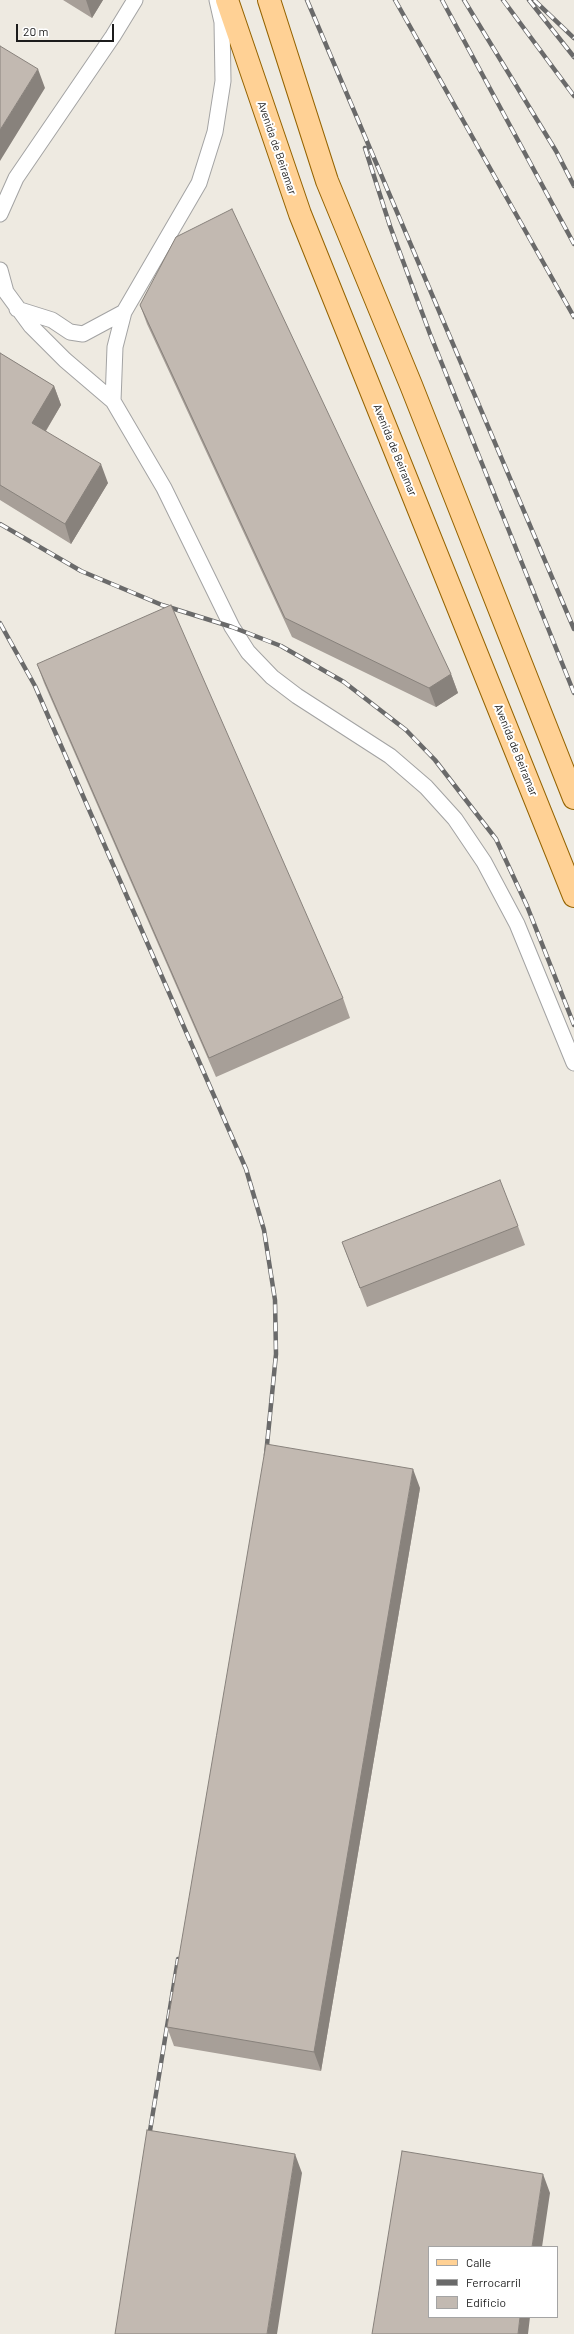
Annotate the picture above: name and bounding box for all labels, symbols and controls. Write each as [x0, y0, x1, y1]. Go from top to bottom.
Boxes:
scale bar [18, 16, 116, 42]
text: 20 m [23, 24, 49, 38]
street label: Avenida de Beiramar [255, 100, 299, 196]
street label: Avenida de Beiramar [371, 402, 419, 498]
street label: Avenida de Beiramar [492, 702, 540, 798]
legend [428, 2246, 558, 2318]
text: Calle [466, 2255, 491, 2269]
text: Ferrocarril [466, 2275, 521, 2289]
text: Edificio [466, 2295, 506, 2309]

